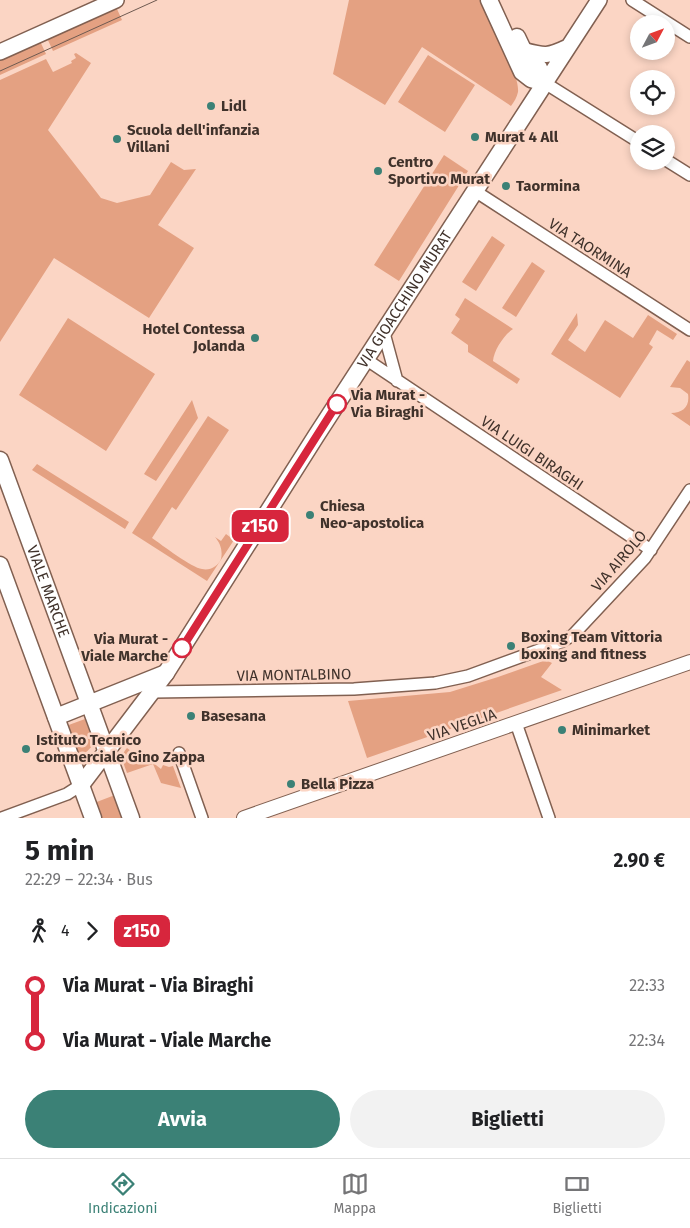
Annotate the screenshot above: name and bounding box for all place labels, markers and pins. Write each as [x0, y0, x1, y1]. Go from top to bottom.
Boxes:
place label: Lidl [221, 97, 247, 115]
marker: Lidl [205, 100, 217, 112]
place label: Scuola dell'infanzia Villani [126, 121, 260, 156]
place label: Murat 4 All [485, 128, 559, 146]
marker: Murat 4 All [469, 131, 481, 143]
marker: Scuola dell'infanzia Villani [111, 133, 123, 145]
place label: Centro Sportivo Murat [388, 153, 490, 188]
marker: Centro Sportivo Murat [372, 165, 384, 177]
place label: Taormina [516, 177, 580, 195]
marker: Taormina [500, 180, 512, 192]
place label: Hotel Contessa Jolanda [142, 320, 245, 355]
marker: Hotel Contessa Jolanda [249, 332, 261, 344]
place label: Via Murat - Via Biraghi [350, 386, 425, 421]
marker: Via Murat - Via Biraghi [327, 394, 347, 414]
place label: Chiesa Neo-apostolica [320, 497, 424, 532]
marker: Chiesa Neo-apostolica [304, 509, 316, 521]
place label: Boxing Team Vittoria boxing and fitness [521, 628, 662, 663]
place label: Via Murat - Viale Marche [80, 630, 168, 665]
marker: Via Murat - Viale Marche [172, 638, 192, 658]
marker: Boxing Team Vittoria boxing and fitness [505, 640, 517, 652]
place label: Basesana [201, 707, 266, 725]
marker: Basesana [185, 710, 197, 722]
place label: Minimarket [572, 721, 650, 739]
marker: Minimarket [556, 724, 568, 736]
place label: Istituto Tecnico Commerciale Gino Zappa [36, 731, 205, 766]
marker: Istituto Tecnico Commerciale Gino Zappa [20, 743, 32, 755]
place label: Bella Pizza [301, 775, 374, 793]
marker: Bella Pizza [285, 778, 297, 790]

